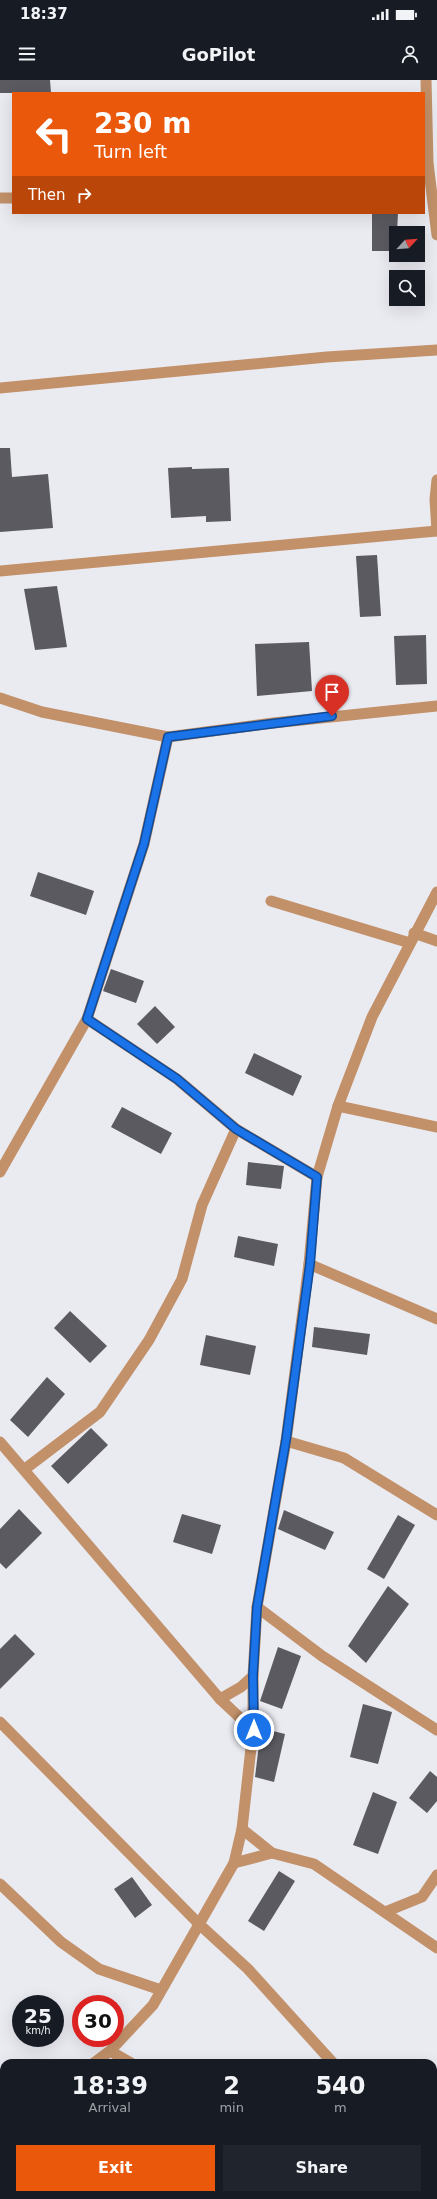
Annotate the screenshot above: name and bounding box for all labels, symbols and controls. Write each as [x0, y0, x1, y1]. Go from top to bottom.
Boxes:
text: 18:37 [20, 5, 68, 23]
icon: menu [16, 43, 38, 65]
icon: person [399, 43, 421, 65]
text: GoPilot [182, 44, 255, 65]
text: 230 m [94, 107, 191, 140]
icon: left [28, 108, 80, 160]
text: Turn left [94, 141, 167, 162]
icon: right [73, 184, 95, 206]
text: Then [28, 186, 65, 204]
north arrow [389, 226, 425, 262]
map controls [389, 226, 425, 306]
button: search [389, 270, 425, 306]
pin [315, 675, 349, 716]
icon: arrive [321, 681, 343, 703]
position arrow [233, 1709, 275, 1751]
speed limit sign: 30 [72, 1995, 124, 2047]
text: 25 [24, 2004, 52, 2028]
text: km/h [25, 2025, 51, 2036]
text: 18:39 [71, 2072, 148, 2100]
text: 2 [223, 2072, 240, 2100]
text: 540 [315, 2072, 365, 2100]
text: Arrival [89, 2100, 131, 2115]
text: min [219, 2100, 244, 2115]
text: m [334, 2100, 347, 2115]
button: Exit [16, 2145, 215, 2191]
button: Share [223, 2145, 421, 2191]

